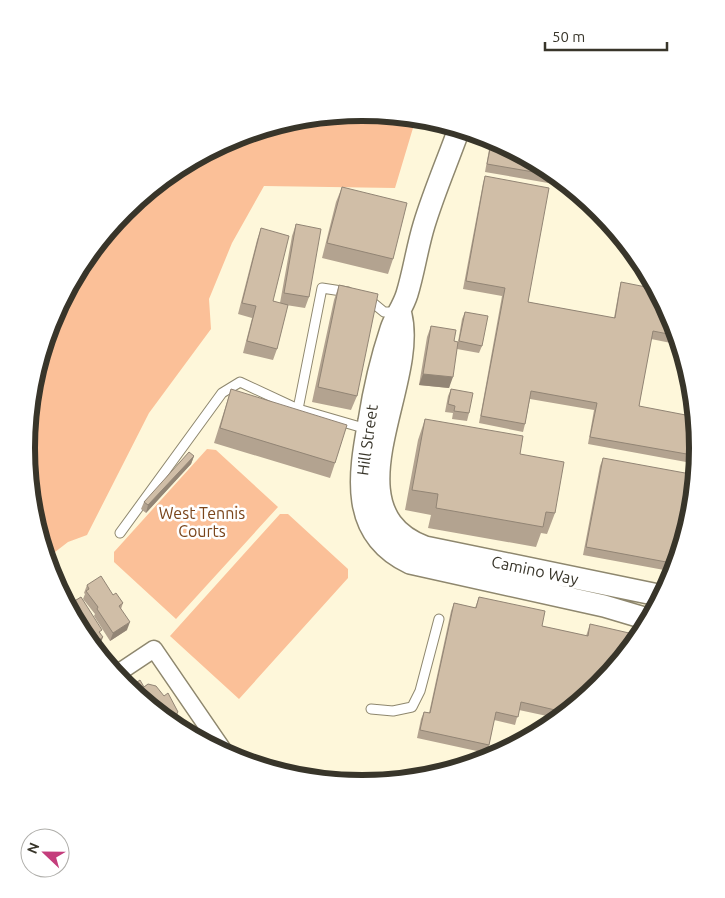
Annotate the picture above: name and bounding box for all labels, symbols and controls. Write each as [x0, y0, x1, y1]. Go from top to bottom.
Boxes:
scale bar [545, 20, 668, 52]
text: 50 m [552, 28, 585, 45]
street label: Hill Street [353, 403, 381, 477]
park label: West Tennis Courts [159, 504, 245, 540]
street label: Camino Way [490, 552, 580, 588]
north arrow [20, 828, 70, 878]
text: N [24, 840, 42, 856]

